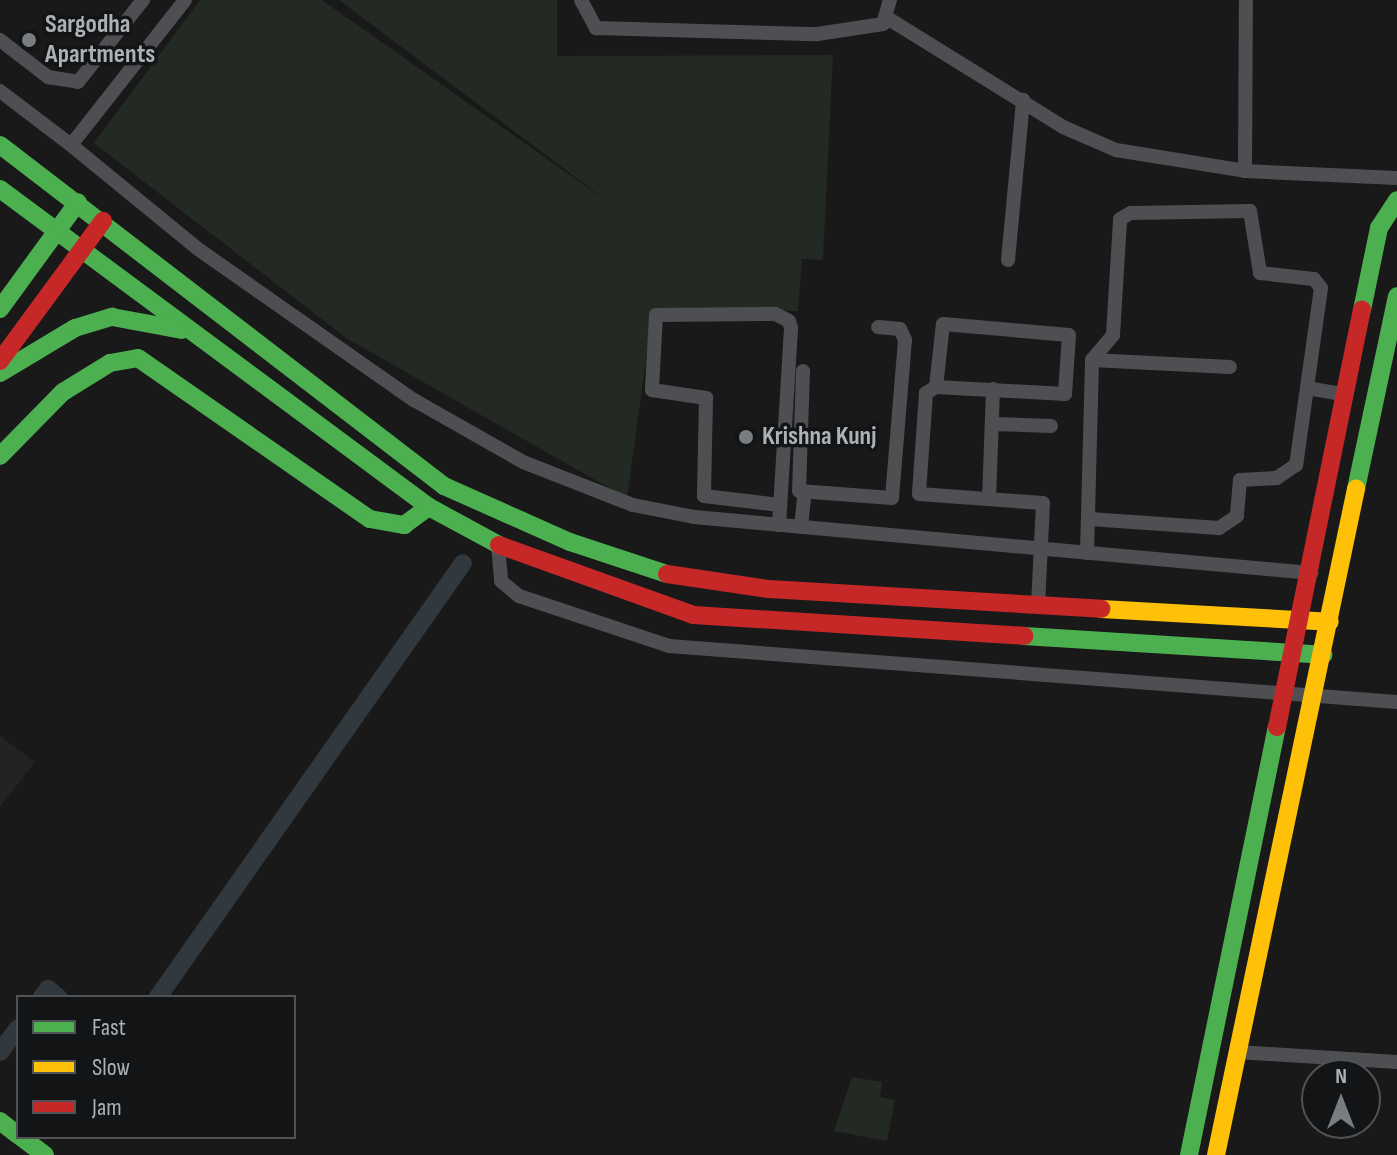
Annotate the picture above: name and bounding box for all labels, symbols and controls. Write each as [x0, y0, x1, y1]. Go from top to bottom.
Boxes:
place label: Sargodha Apartments [45, 9, 155, 70]
marker: Sargodha Apartments [20, 31, 38, 49]
place label: Krishna Kunj [762, 421, 876, 453]
marker: Krishna Kunj [737, 428, 755, 446]
legend [16, 995, 296, 1139]
text: Fast [92, 1013, 126, 1042]
text: Slow [92, 1053, 130, 1082]
north arrow [1301, 1059, 1381, 1139]
text: N [1335, 1063, 1347, 1090]
text: Jam [92, 1093, 122, 1122]

